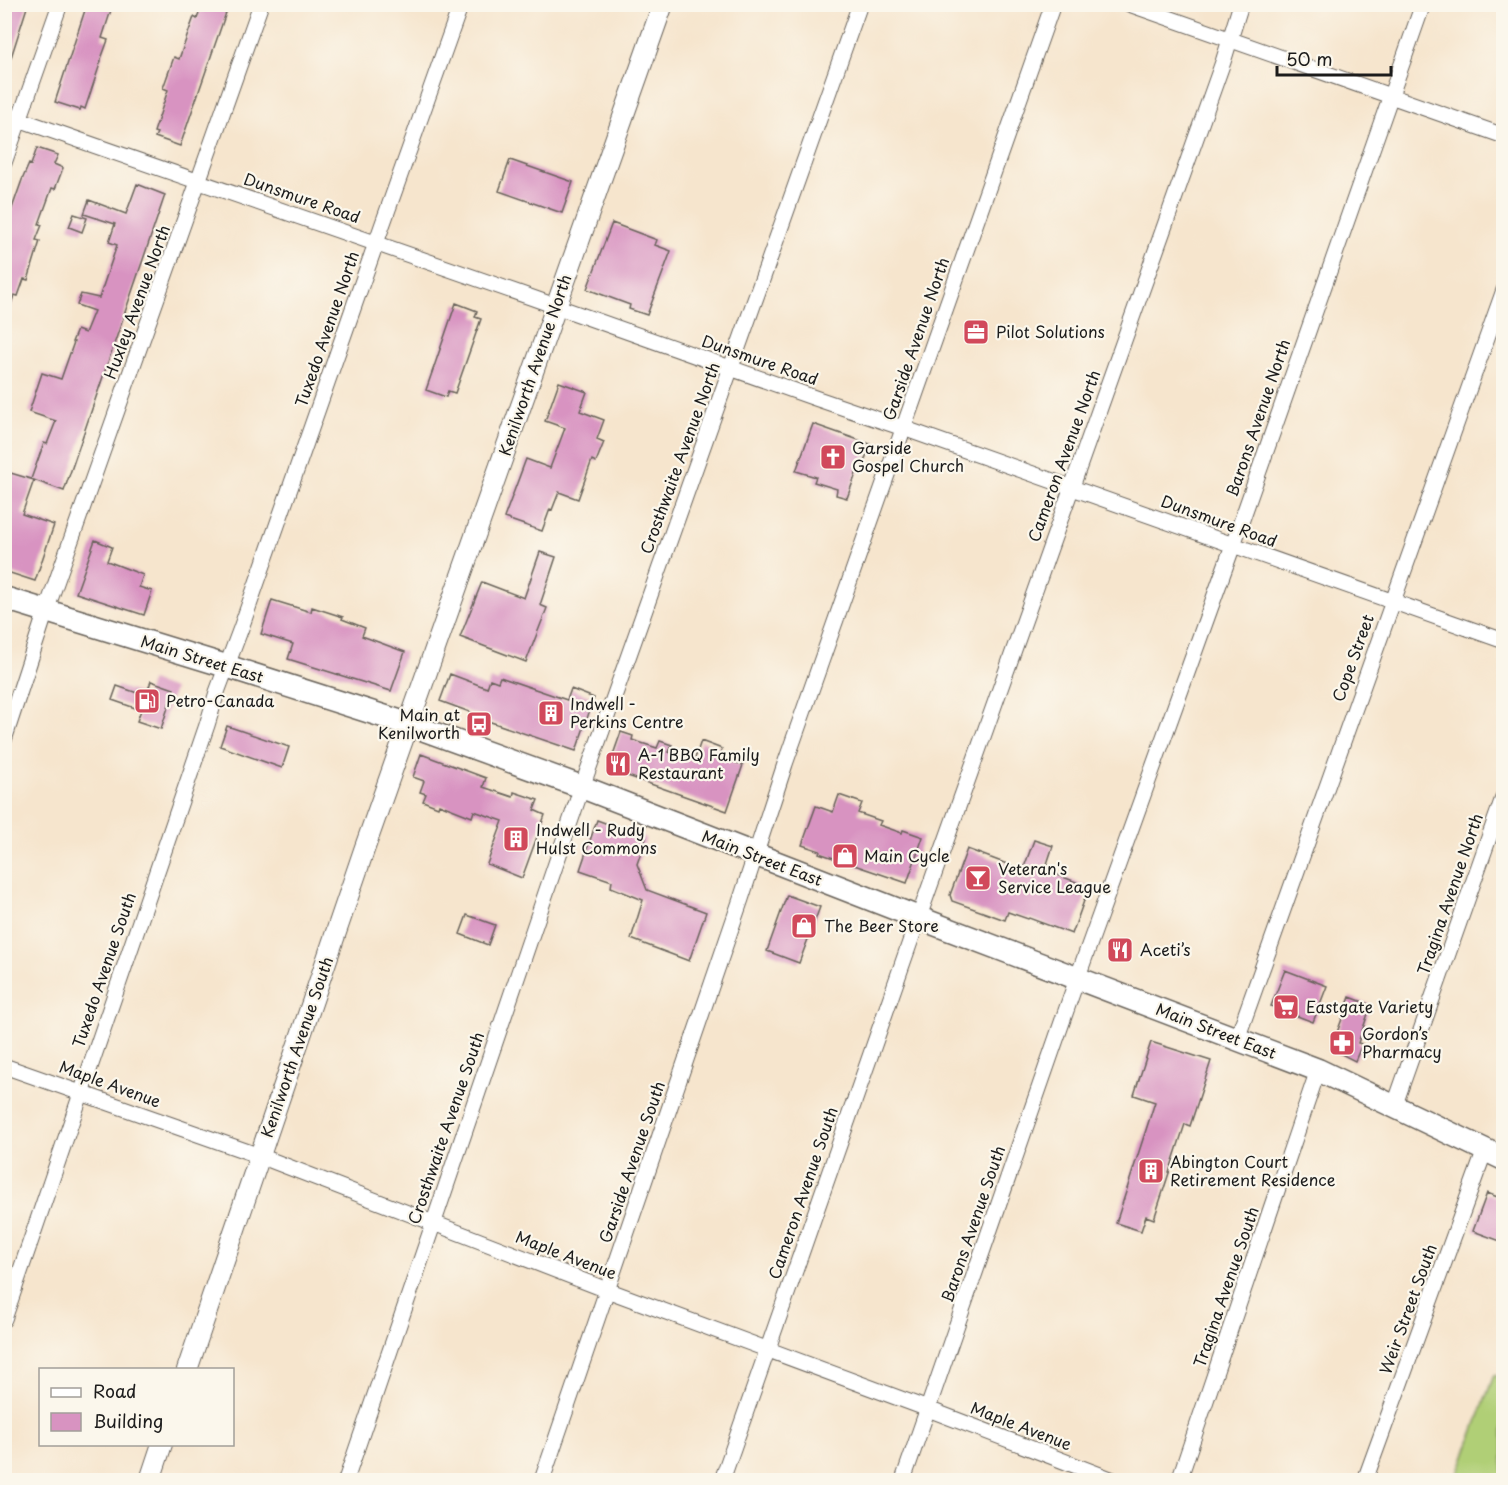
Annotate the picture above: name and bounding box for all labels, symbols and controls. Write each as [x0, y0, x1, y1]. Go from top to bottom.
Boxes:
scale bar [1277, 39, 1391, 77]
text: 50 m [1286, 45, 1333, 72]
street label: Dunsmure Road [241, 166, 364, 228]
street label: Huxley Avenue North [97, 221, 175, 382]
street label: Tuxedo Avenue North [288, 247, 364, 410]
street label: Garside Avenue North [876, 254, 954, 423]
street label: Kenilworth Avenue North [492, 271, 576, 459]
office icon: Pilot Solutions [961, 317, 991, 347]
place label: Pilot Solutions [996, 319, 1105, 343]
street label: Dunsmure Road [699, 328, 822, 390]
street label: Barons Avenue North [1219, 336, 1295, 500]
street label: Crosthwaite Avenue North [633, 358, 725, 557]
street label: Cameron Avenue North [1021, 366, 1105, 545]
place label: Garside Gospel Church [852, 435, 964, 477]
church icon: Garside Gospel Church [818, 442, 848, 472]
street label: Dunsmure Road [1158, 488, 1281, 552]
street label: Cope Street [1325, 610, 1379, 705]
street label: Main Street East [138, 628, 267, 688]
fuel station icon: Petro-Canada [132, 686, 162, 716]
place label: Petro-Canada [166, 688, 274, 712]
place label: Indwell - Perkins Centre [570, 691, 684, 733]
building icon: Indwell - Perkins Centre [536, 698, 566, 728]
place label: Main at Kenilworth [378, 702, 460, 744]
bus stop icon: Main at Kenilworth [464, 709, 494, 739]
place label: A-1 BBQ Family Restaurant [638, 742, 760, 784]
restaurant icon: A-1 BBQ Family Restaurant [603, 749, 633, 779]
street label: Tragina Avenue North [1410, 810, 1488, 978]
place label: Indwell - Rudy Hulst Commons [536, 817, 657, 859]
street label: Main Street East [699, 823, 826, 891]
building icon: Indwell - Rudy Hulst Commons [501, 824, 531, 854]
shop icon: Main Cycle [830, 841, 860, 871]
place label: Main Cycle [864, 843, 950, 867]
place label: Veteran's Service League [998, 856, 1111, 898]
bar icon: Veteran's Service League [963, 863, 993, 893]
street label: Tuxedo Avenue South [65, 889, 141, 1051]
shop icon: The Beer Store [789, 911, 819, 941]
place label: The Beer Store [824, 913, 939, 937]
restaurant icon: Aceti’s [1105, 935, 1135, 965]
place label: Aceti’s [1140, 937, 1190, 961]
street label: Kenilworth Avenue South [254, 953, 338, 1140]
supermarket icon: Eastgate Variety [1271, 992, 1301, 1022]
place label: Eastgate Variety [1306, 994, 1433, 1018]
street label: Main Street East [1153, 996, 1280, 1064]
place label: Gordon’s Pharmacy [1362, 1021, 1442, 1063]
street label: Crosthwaite Avenue South [401, 1028, 489, 1227]
pharmacy icon: Gordon’s Pharmacy [1327, 1028, 1357, 1058]
street label: Maple Avenue [56, 1054, 165, 1113]
street label: Garside Avenue South [592, 1077, 670, 1246]
street label: Cameron Avenue South [761, 1103, 843, 1282]
street label: Barons Avenue South [934, 1142, 1010, 1305]
place label: Abington Court Retirement Residence [1170, 1149, 1336, 1191]
building icon: Abington Court Retirement Residence [1136, 1156, 1166, 1186]
street label: Tragina Avenue South [1186, 1203, 1264, 1370]
street label: Maple Avenue [512, 1224, 621, 1284]
street label: Weir Street South [1372, 1240, 1442, 1377]
legend [39, 1368, 234, 1446]
text: Road [93, 1377, 137, 1404]
street label: Maple Avenue [967, 1395, 1076, 1455]
text: Building [93, 1407, 163, 1434]

